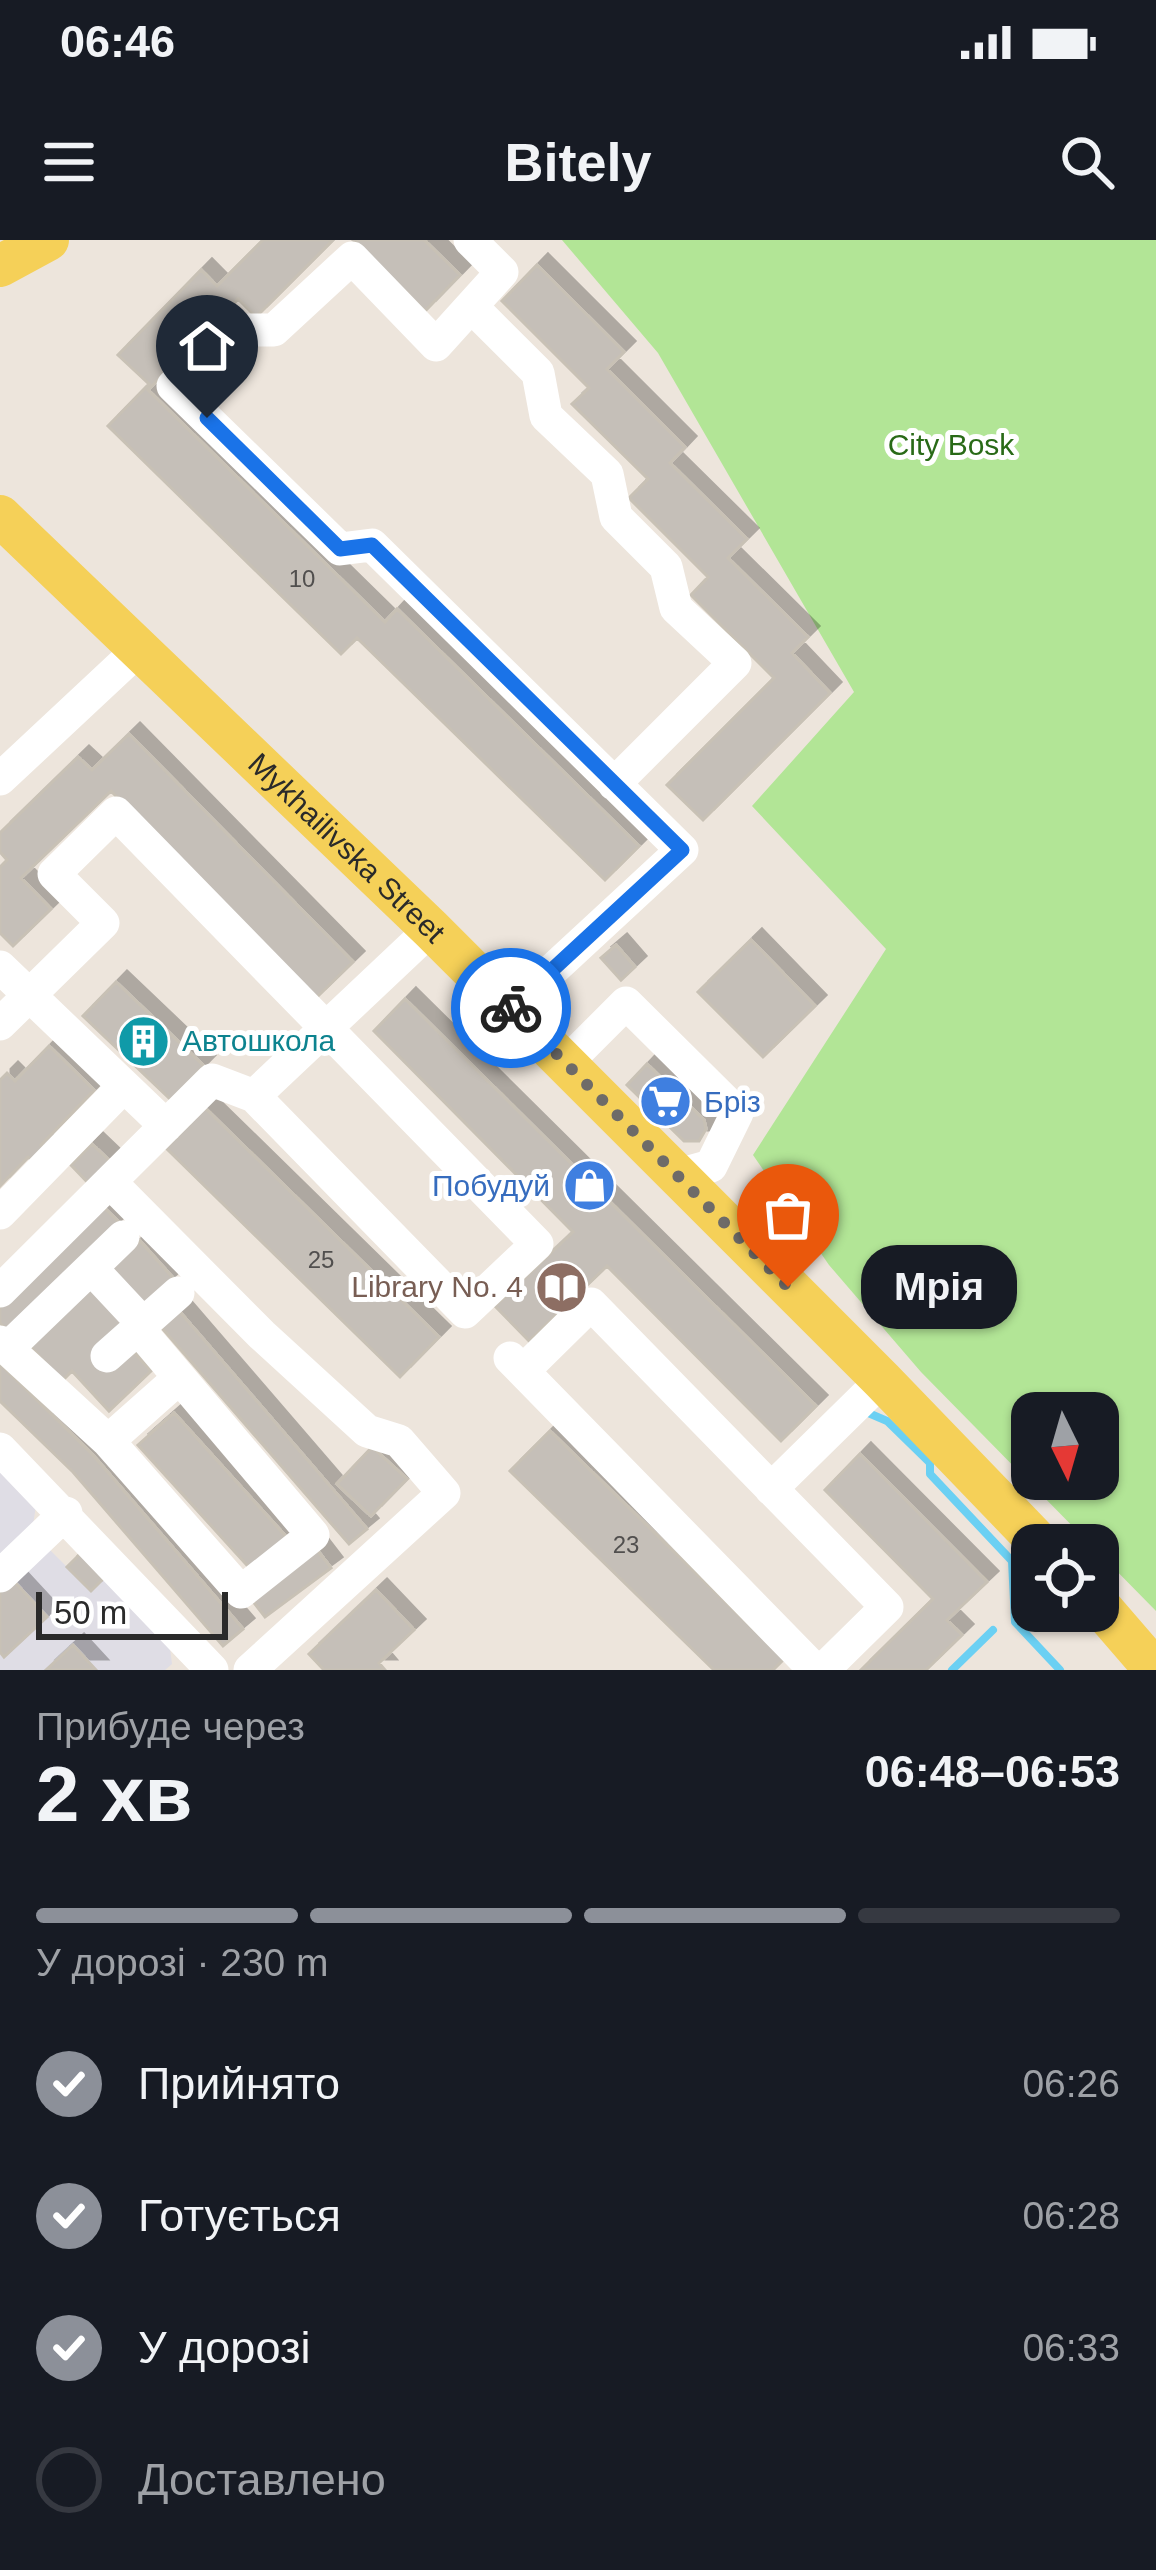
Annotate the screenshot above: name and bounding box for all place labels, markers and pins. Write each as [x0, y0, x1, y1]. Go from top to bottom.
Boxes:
pin [156, 295, 258, 418]
building icon: Автошкола [115, 1013, 171, 1069]
place label: Автошкола [182, 1024, 335, 1057]
supermarket icon: Бріз [637, 1074, 693, 1130]
place label: Бріз [704, 1085, 761, 1118]
shop icon: Побудуй [561, 1158, 617, 1214]
pin [737, 1164, 839, 1287]
place label: Побудуй [432, 1169, 550, 1202]
callout: Мрія [860, 1245, 1016, 1329]
library icon: Library No. 4 [534, 1259, 590, 1315]
place label: Library No. 4 [351, 1270, 523, 1303]

